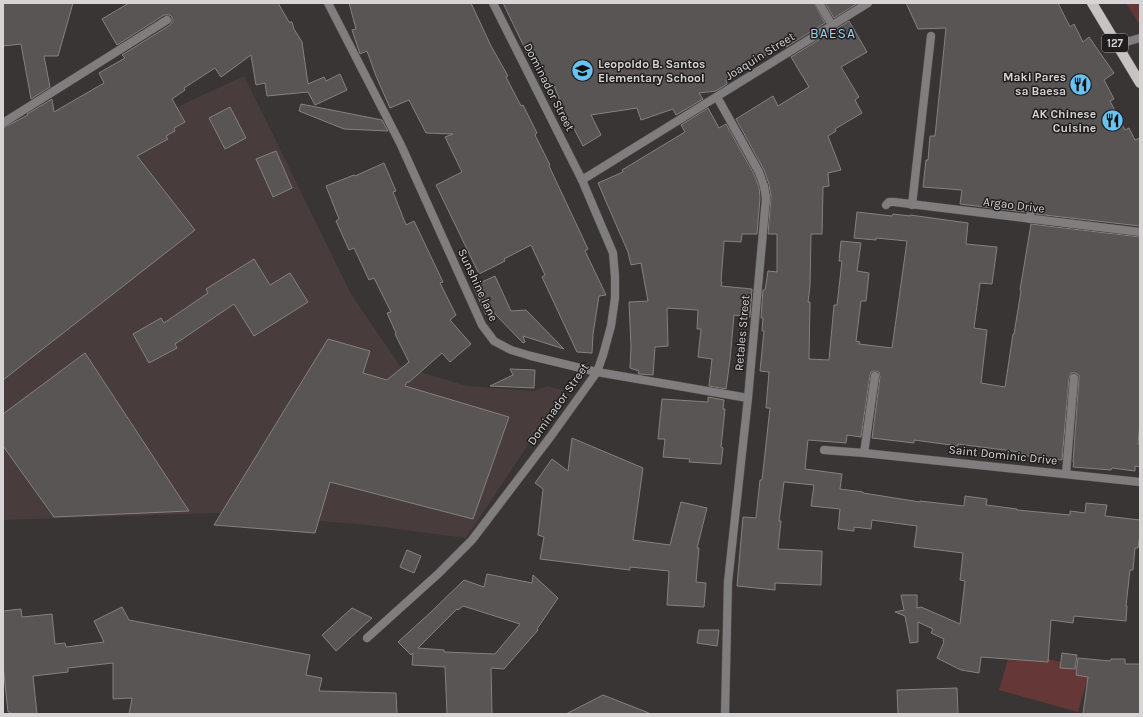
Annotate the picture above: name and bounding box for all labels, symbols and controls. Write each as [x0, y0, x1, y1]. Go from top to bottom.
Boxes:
district label: BAESA [810, 25, 856, 42]
street label: Joaquin Street [723, 29, 798, 83]
road number: 127 [1102, 34, 1128, 52]
street label: Dominador Street [521, 41, 577, 134]
place label: Leopoldo B. Santos Elementary School [598, 57, 705, 85]
school or university icon: Leopoldo B. Santos Elementary School [569, 58, 595, 84]
place label: Maki Pares sa Baesa [1003, 70, 1066, 98]
restaurant icon: Maki Pares sa Baesa [1068, 71, 1094, 97]
place label: AK Chinese Cuisine [1032, 107, 1096, 135]
restaurant icon: AK Chinese Cuisine [1099, 108, 1125, 134]
street label: Argao Drive [982, 194, 1046, 216]
street label: Sunshine lane [455, 246, 501, 324]
street label: Retales Street [732, 294, 752, 372]
street label: Dominador Street [524, 360, 592, 448]
street label: Saint Dominic Drive [948, 442, 1058, 468]

